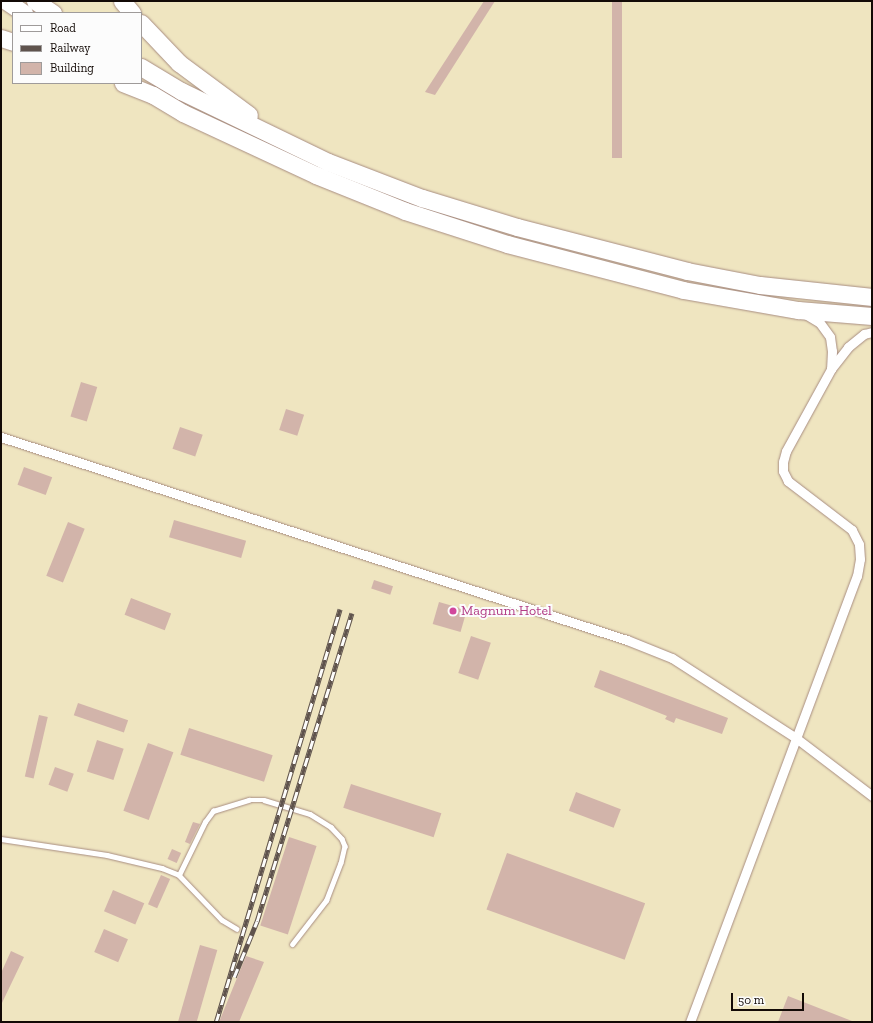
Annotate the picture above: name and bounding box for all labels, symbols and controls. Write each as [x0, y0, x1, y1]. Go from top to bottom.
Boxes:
legend [12, 12, 142, 84]
text: Road [50, 21, 76, 35]
text: Railway [50, 41, 91, 55]
text: Building [50, 61, 94, 75]
place label: Magnum Hotel [461, 603, 552, 619]
marker: Magnum Hotel [448, 606, 458, 616]
scale bar [733, 985, 806, 1011]
text: 50 m [738, 993, 764, 1007]

